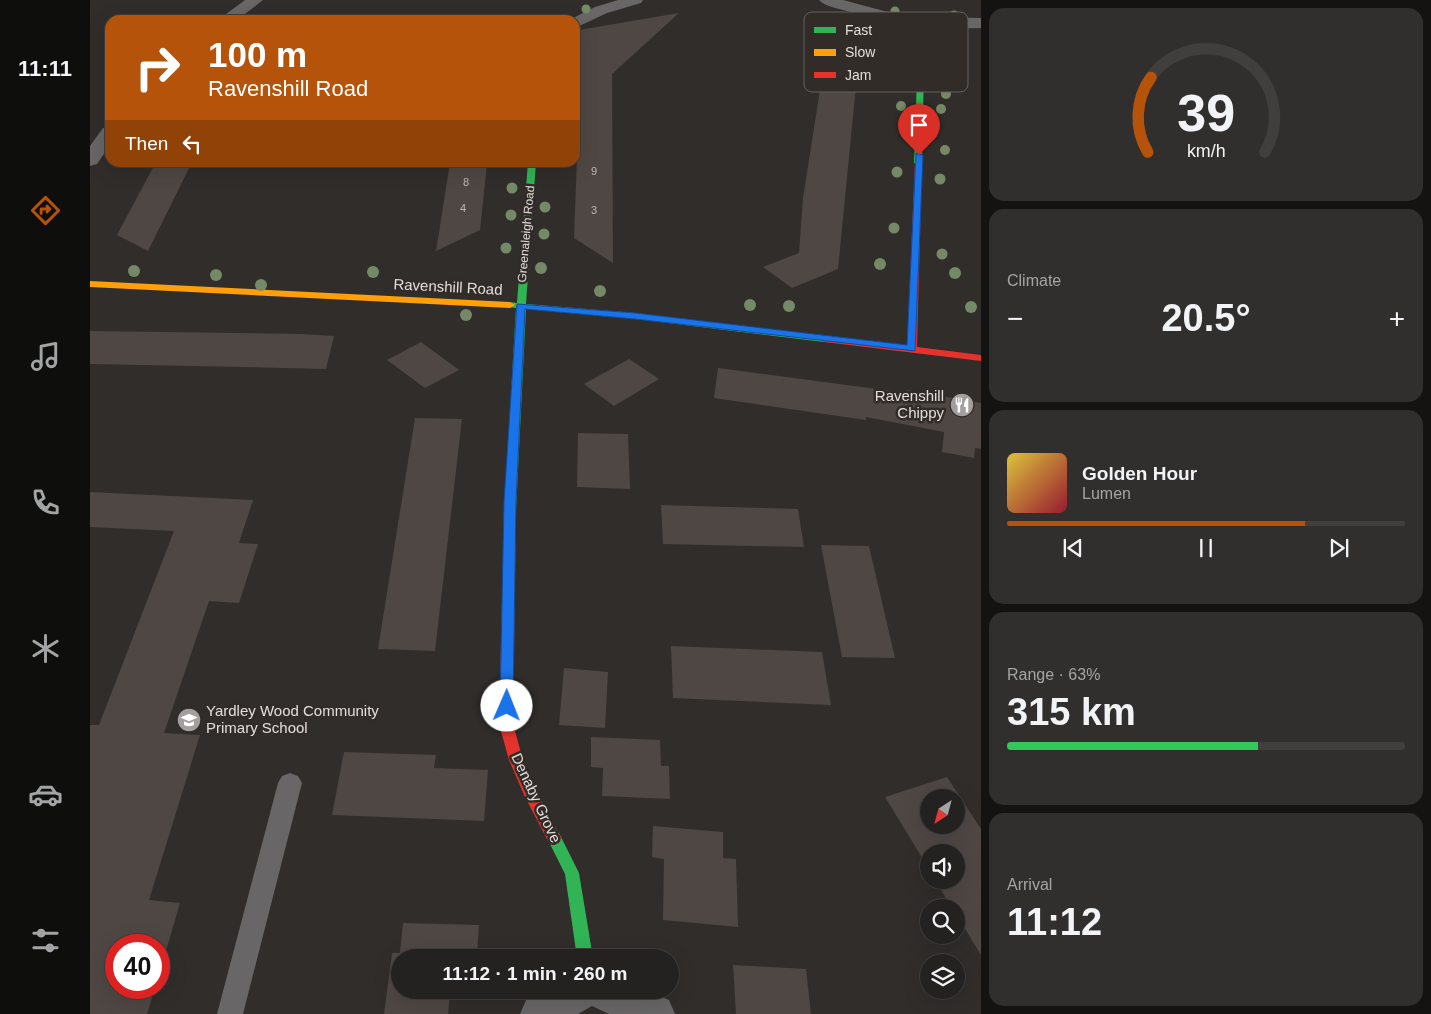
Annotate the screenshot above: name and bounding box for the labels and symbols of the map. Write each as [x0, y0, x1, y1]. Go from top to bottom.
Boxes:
legend [804, 12, 968, 92]
text: Fast [845, 22, 872, 38]
text: Slow [845, 44, 876, 60]
text: Jam [845, 67, 871, 83]
pin [898, 104, 940, 155]
house number: 9 [591, 165, 597, 177]
house number: 8 [463, 176, 469, 188]
street label: Greenaleigh Road [515, 185, 537, 283]
house number: 4 [460, 202, 466, 214]
house number: 3 [591, 204, 597, 216]
street label: Ravenshill Road [393, 275, 503, 298]
place label: Ravenshill Chippy [875, 387, 944, 421]
restaurant icon: Ravenshill Chippy [949, 392, 975, 418]
position arrow [480, 679, 532, 731]
place label: Yardley Wood Community Primary School [206, 702, 379, 736]
school or university icon: Yardley Wood Community Primary School [176, 707, 202, 733]
street label: Denaby Grove [508, 750, 565, 845]
north arrow [920, 789, 965, 834]
speed limit sign: 40 [105, 934, 170, 999]

